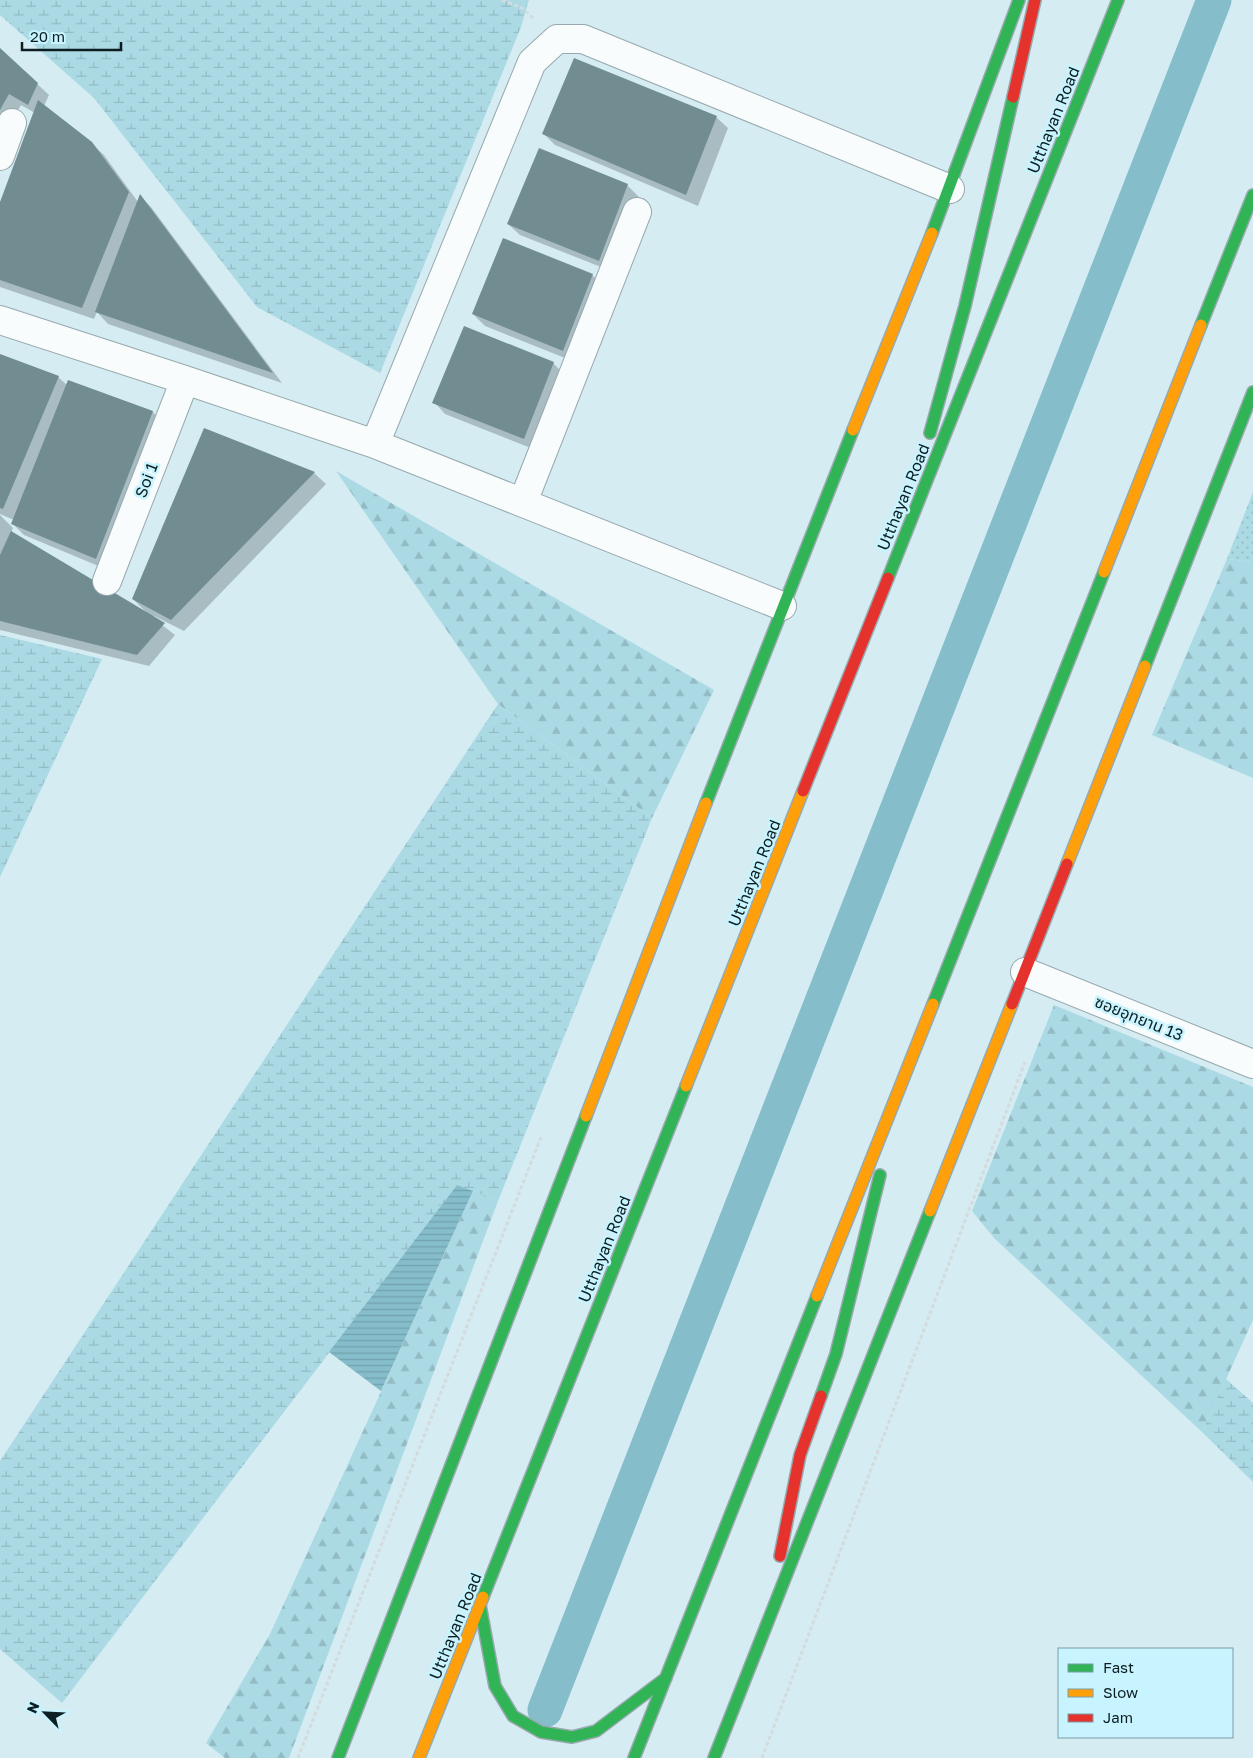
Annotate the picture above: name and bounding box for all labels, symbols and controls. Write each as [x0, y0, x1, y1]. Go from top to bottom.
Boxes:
scale bar [22, 20, 121, 52]
text: 20 m [30, 27, 65, 45]
street label: Utthayan Road [1022, 64, 1084, 176]
street label: Utthayan Road [872, 441, 934, 553]
street label: Soi 1 [130, 459, 162, 500]
street label: Utthayan Road [723, 817, 785, 929]
street label: ซอยอุทยาน 13 [1092, 991, 1186, 1045]
street label: Utthayan Road [573, 1193, 635, 1305]
street label: Utthayan Road [424, 1570, 486, 1682]
legend [1058, 1648, 1233, 1738]
text: Fast [1103, 1658, 1134, 1676]
text: Slow [1103, 1683, 1138, 1701]
north arrow [20, 1688, 70, 1738]
text: N [23, 1699, 43, 1716]
text: Jam [1103, 1708, 1133, 1726]

